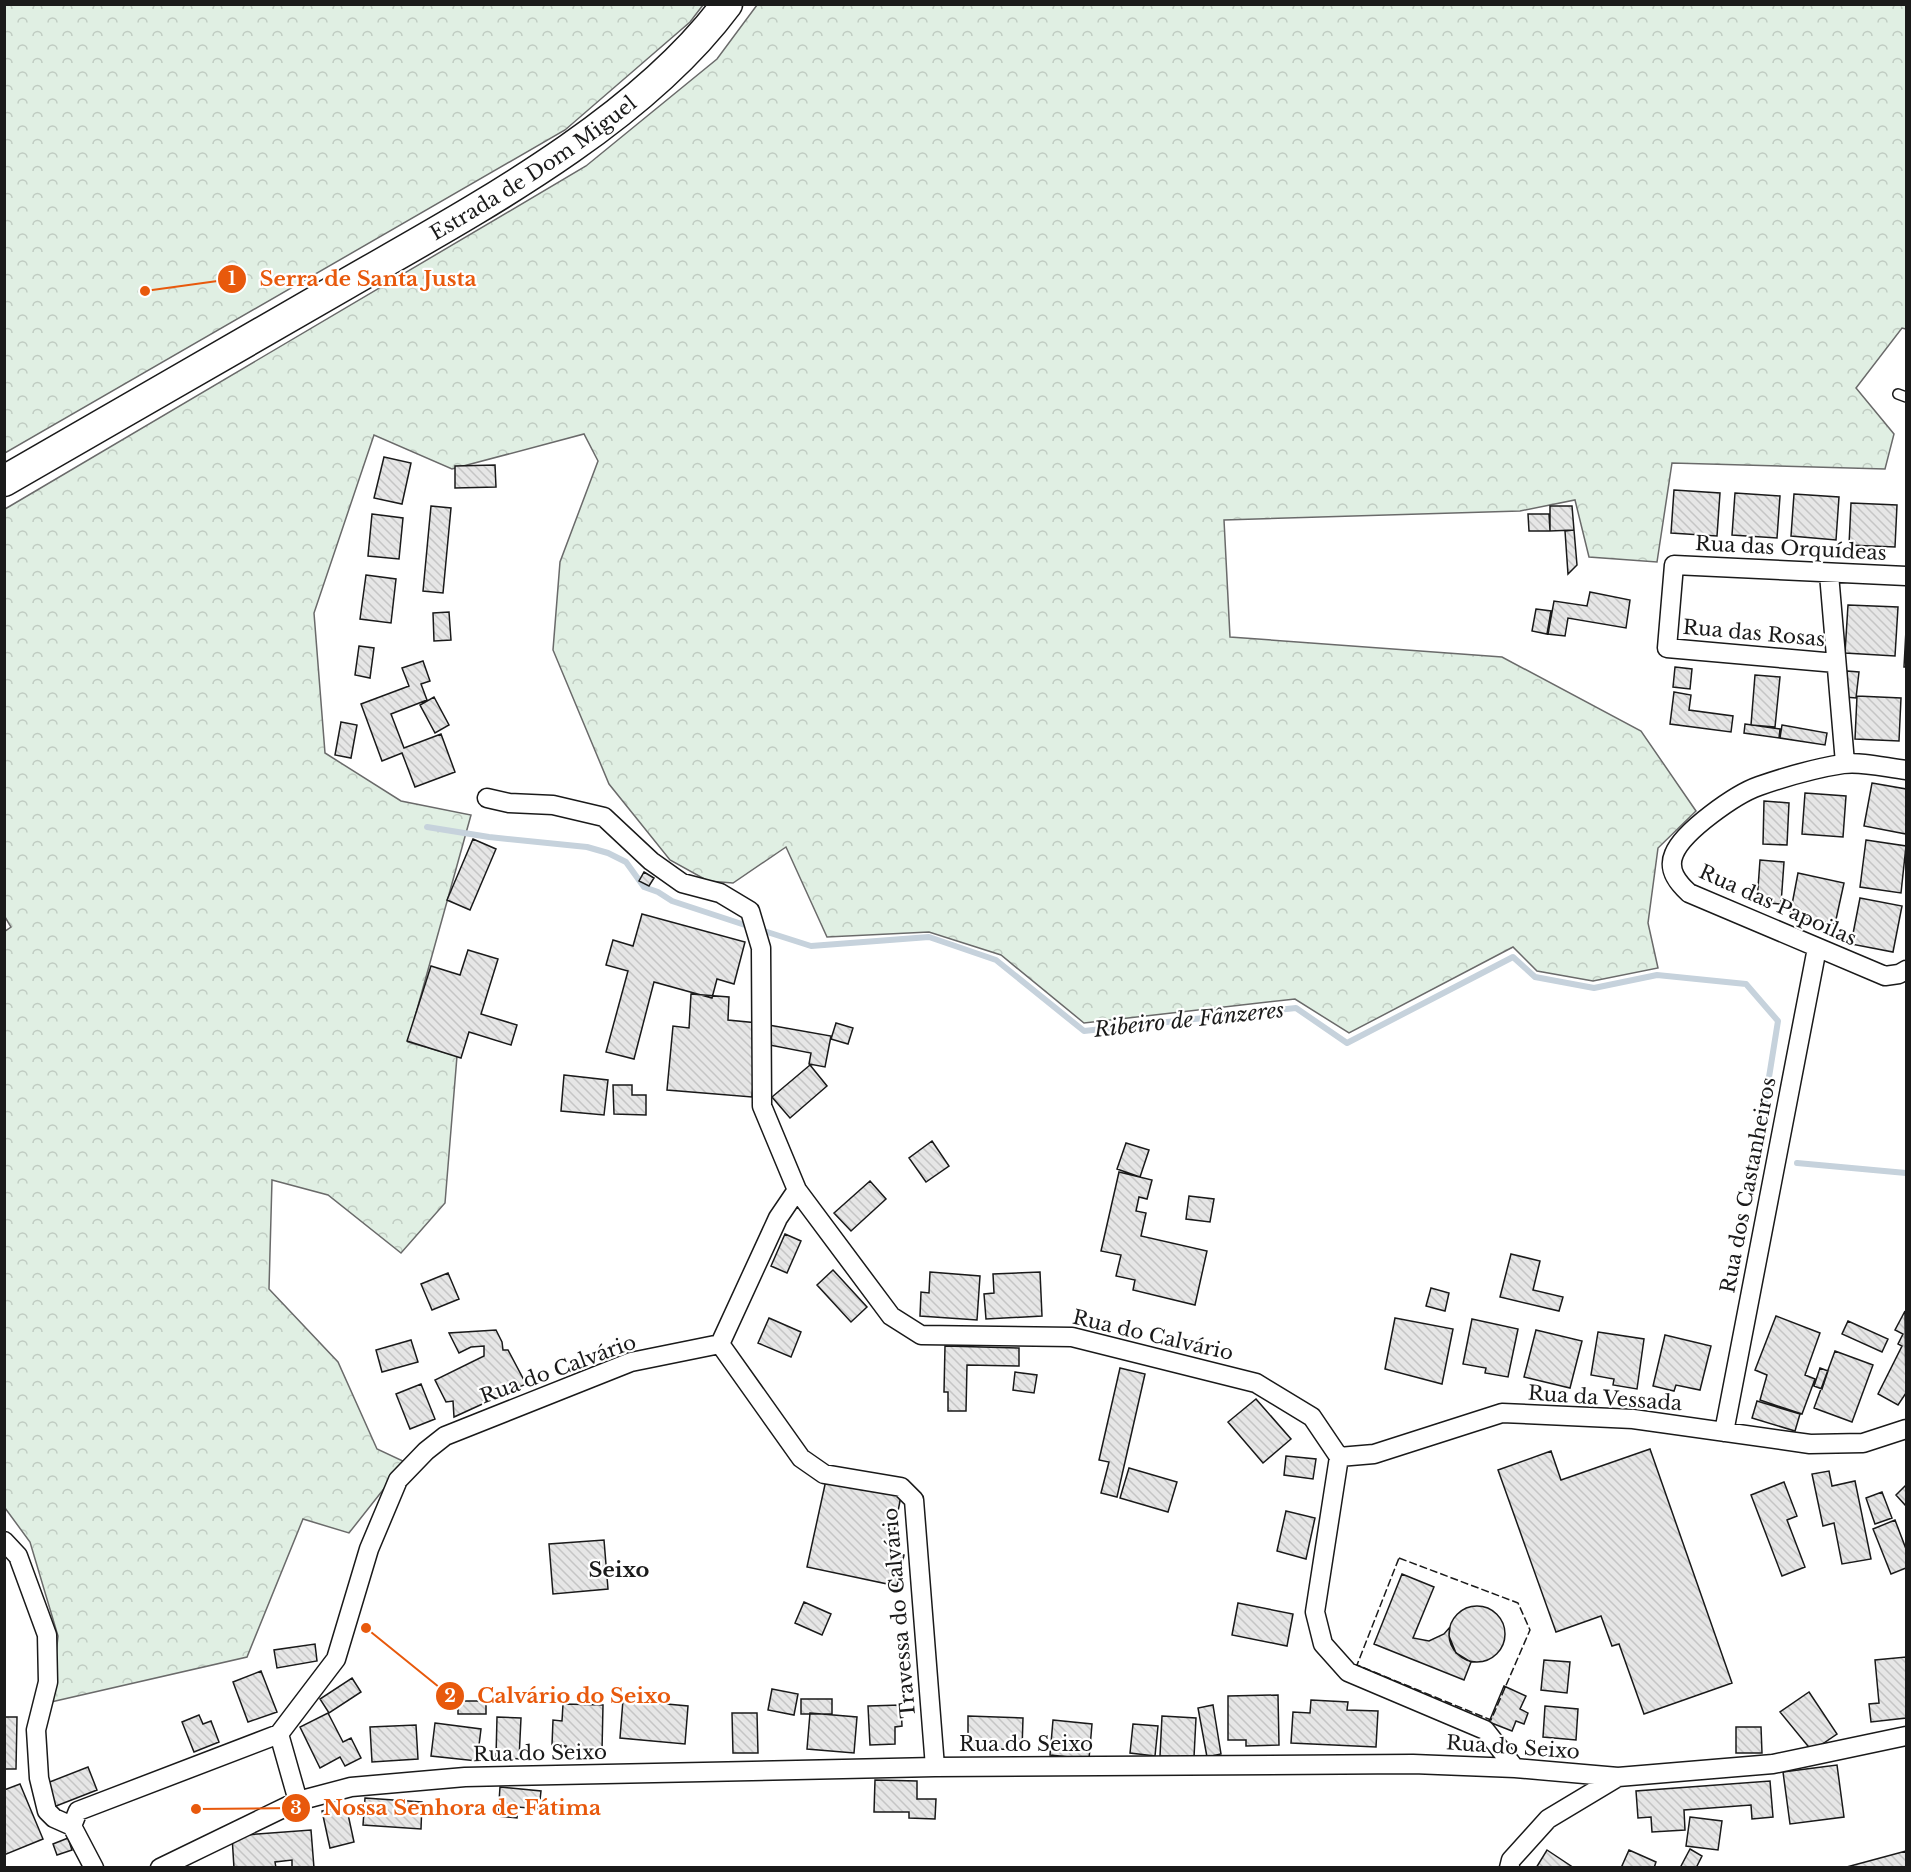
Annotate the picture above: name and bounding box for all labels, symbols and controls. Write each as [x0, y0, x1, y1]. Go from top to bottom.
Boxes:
street label: Estrada de Dom Miguel [426, 91, 641, 245]
callout: Serra de Santa Justa [217, 259, 488, 298]
text: Serra de Santa Justa [259, 266, 477, 292]
text: 1 [228, 268, 236, 290]
street label: Rua das Orquídeas [1695, 531, 1887, 565]
street label: Rua das Rosas [1682, 615, 1826, 651]
street label: Rua das Papoilas [1696, 859, 1860, 951]
water label: Ribeiro de Fânzeres [1092, 997, 1285, 1043]
street label: Rua dos Castanheiros [1715, 1075, 1781, 1295]
street label: Rua do Calvário [1070, 1305, 1236, 1365]
street label: Rua do Calvário [477, 1330, 639, 1408]
street label: Rua da Vessada [1527, 1381, 1684, 1415]
street label: Travessa do Calvário [878, 1507, 920, 1719]
district label: Seixo [589, 1557, 650, 1583]
callout: Calvário do Seixo [435, 1676, 683, 1715]
text: Calvário do Seixo [477, 1683, 671, 1709]
text: 2 [444, 1685, 456, 1707]
street label: Rua do Seixo [1445, 1730, 1581, 1764]
street label: Rua do Seixo [959, 1732, 1093, 1756]
street label: Rua do Seixo [473, 1740, 607, 1766]
callout: Nossa Senhora de Fátima [281, 1788, 613, 1827]
text: Nossa Senhora de Fátima [323, 1795, 601, 1821]
text: 3 [290, 1797, 302, 1819]

